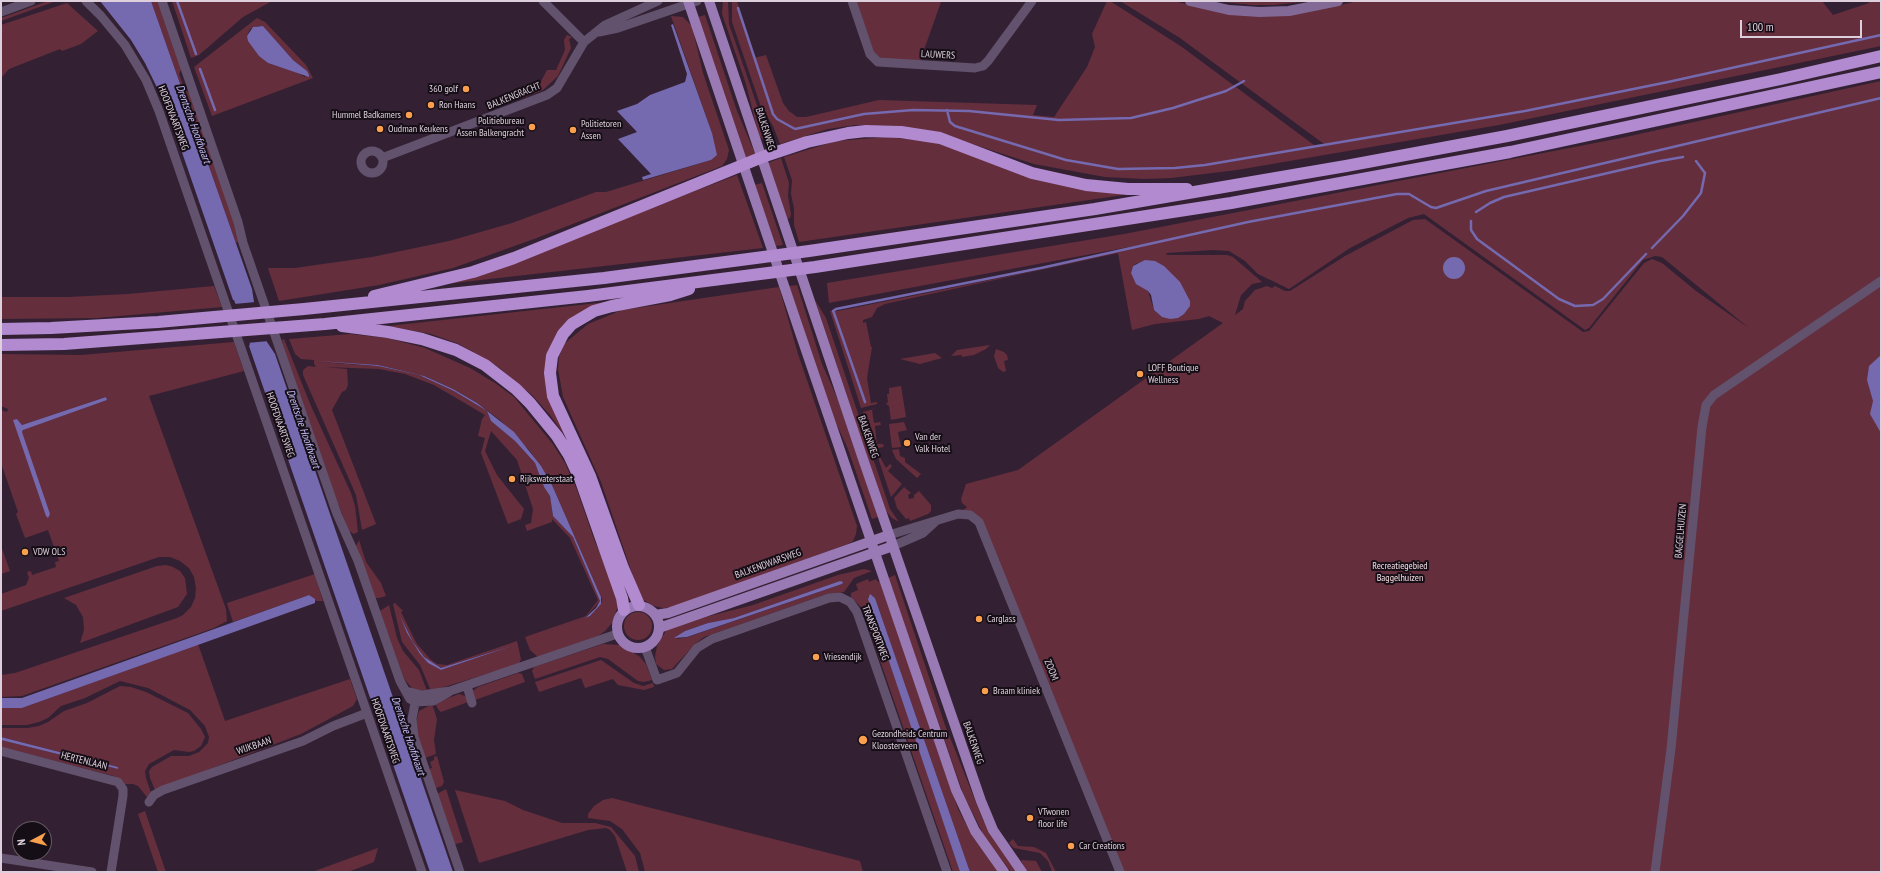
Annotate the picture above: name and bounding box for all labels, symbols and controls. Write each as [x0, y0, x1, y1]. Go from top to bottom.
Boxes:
scale bar [1742, 12, 1864, 38]
text: 100 m [1747, 19, 1774, 34]
street label: LAUWERS [921, 48, 955, 62]
street label: BALKENGRACHT [486, 80, 542, 112]
water label: Drentsche Hoofdvaart [173, 83, 213, 165]
place label: 360 golf [429, 83, 458, 95]
street label: HOOFDVAARTSWEG [155, 84, 191, 152]
marker: 360 golf [461, 84, 471, 94]
place label: Ron Haans [439, 99, 475, 111]
marker: Ron Haans [426, 100, 436, 110]
street label: BALKENWEG [752, 106, 778, 152]
place label: Hummel Badkamers [332, 109, 401, 121]
marker: Hummel Badkamers [404, 110, 414, 120]
place label: Politiebureau Assen Balkengracht [457, 115, 524, 138]
place label: Politietoren Assen [581, 118, 621, 142]
marker: Politiebureau Assen Balkengracht [527, 122, 537, 132]
place label: Oudman Keukens [388, 123, 448, 135]
marker: Oudman Keukens [375, 124, 385, 134]
marker: Politietoren Assen [568, 125, 578, 135]
place label: LOFF Boutique Wellness [1148, 362, 1199, 386]
marker: LOFF Boutique Wellness [1135, 369, 1145, 379]
water label: Drentsche Hoofdvaart [283, 388, 323, 470]
street label: HOOFDVAARTSWEG [263, 391, 297, 459]
street label: BALKENWEG [855, 414, 881, 460]
place label: Van der Valk Hotel [915, 431, 950, 454]
marker: Van der Valk Hotel [902, 438, 912, 448]
place label: Rijkswaterstaat [520, 473, 573, 485]
marker: Rijkswaterstaat [507, 474, 517, 484]
street label: BAGGELHUIZEN [1673, 503, 1689, 559]
place label: VDW OLS [33, 546, 65, 558]
street label: BALKENDWARSWEG [733, 546, 803, 582]
marker: VDW OLS [20, 547, 30, 557]
park label: Recreatiegebied Baggelhuizen [1372, 560, 1428, 584]
street label: TRANSPORTWEG [859, 604, 891, 662]
place label: Carglass [987, 613, 1016, 625]
marker: Carglass [974, 614, 984, 624]
place label: Vriesendijk [824, 651, 862, 663]
marker: Vriesendijk [811, 652, 821, 662]
street label: ZOOM [1041, 658, 1061, 682]
place label: Braam kliniek [993, 685, 1040, 697]
marker: Braam kliniek [980, 686, 990, 696]
water label: Drentsche Hoofdvaart [388, 695, 428, 777]
street label: HOOFDVAARTSWEG [368, 697, 402, 765]
street label: BALKENWEG [960, 720, 986, 766]
place label: Gezondheids Centrum Kloosterveen [872, 728, 947, 752]
street label: WIJKBAAN [235, 734, 273, 758]
marker: Gezondheids Centrum Kloosterveen [857, 734, 869, 746]
street label: HERTENLAAN [60, 749, 108, 773]
place label: VTwonen floor life [1038, 806, 1069, 830]
marker: VTwonen floor life [1025, 813, 1035, 823]
north arrow [12, 821, 52, 861]
text: N [14, 839, 28, 846]
place label: Car Creations [1079, 840, 1125, 852]
marker: Car Creations [1066, 841, 1076, 851]

